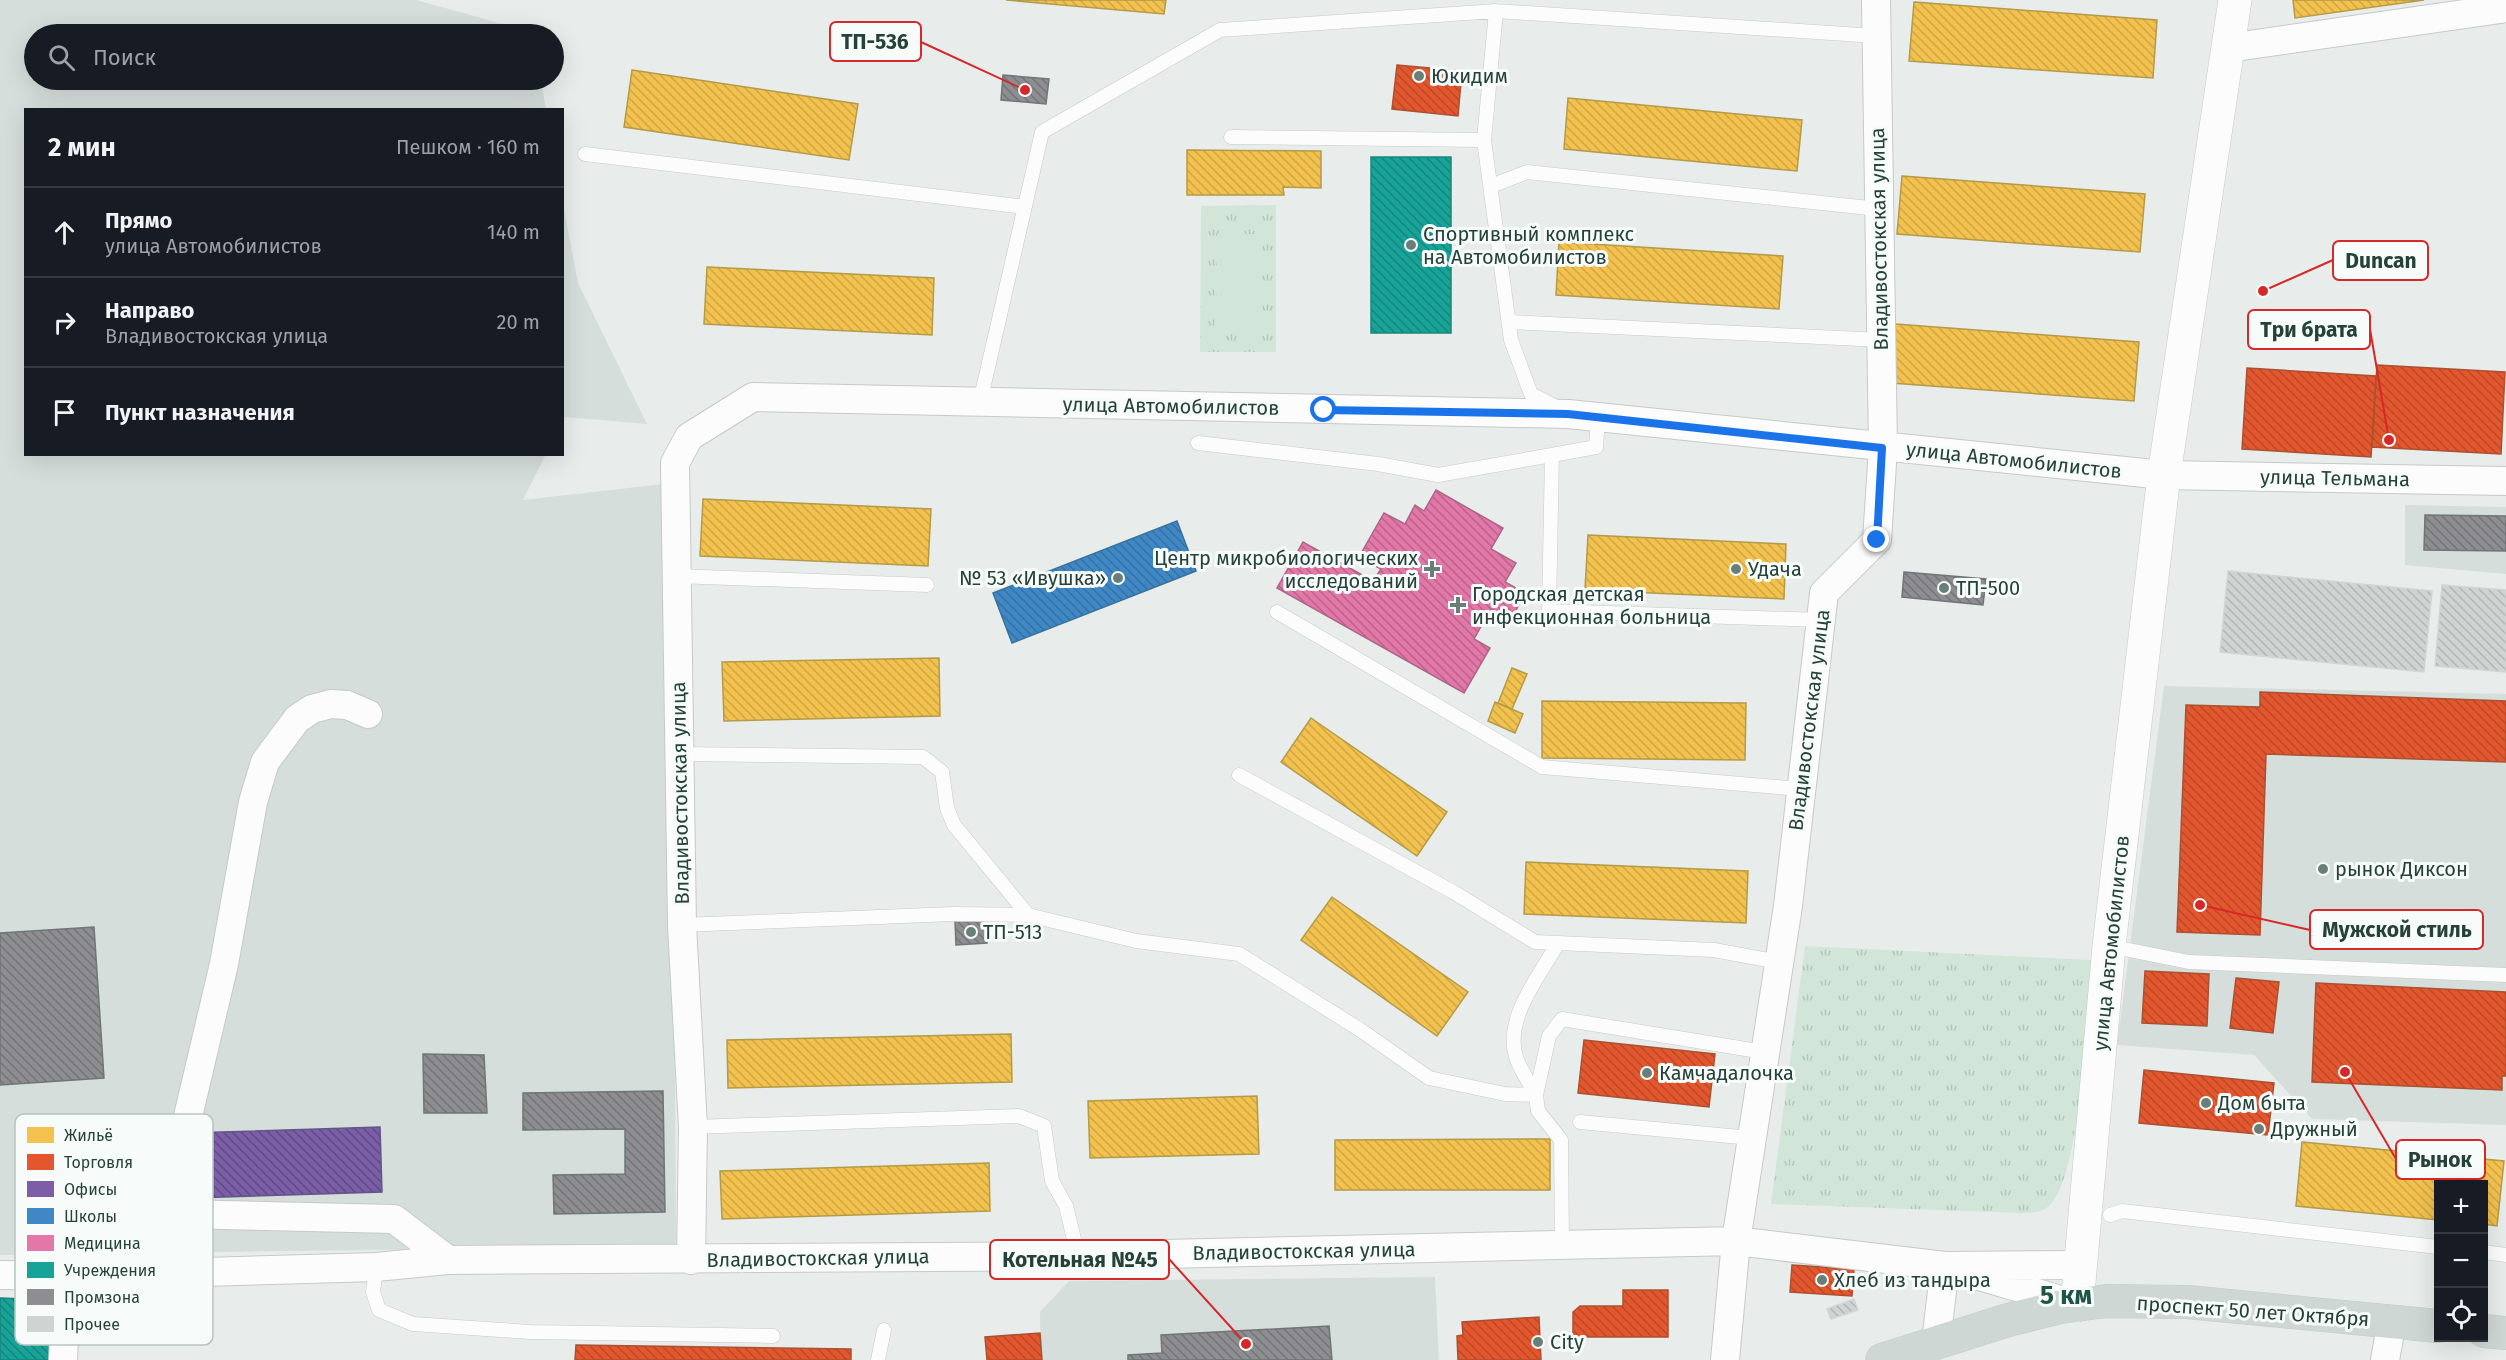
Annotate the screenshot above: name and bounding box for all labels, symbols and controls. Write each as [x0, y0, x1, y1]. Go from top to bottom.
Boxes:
callout: ТП-536 [830, 22, 921, 61]
search box [24, 24, 564, 90]
text: ТП-536 [841, 29, 909, 55]
icon: search [45, 41, 78, 74]
text: Поиск [93, 44, 156, 71]
place label: Юкидим [1431, 64, 1508, 88]
marker: Юкидим [1412, 69, 1426, 83]
street label: Владивостокская улица [1865, 127, 1893, 351]
text: 2 мин [48, 132, 116, 163]
text: Пешком · 160 m [396, 135, 540, 159]
text: Прямо [105, 207, 172, 234]
icon: ahead [48, 216, 81, 249]
text: 140 m [487, 220, 540, 244]
place label: Спортивный комплекс на Автомобилистов [1423, 222, 1634, 269]
text: улица Автомобилистов [105, 234, 322, 258]
marker: Спортивный комплекс на Автомобилистов [1404, 238, 1418, 252]
callout: Duncan [2333, 241, 2428, 280]
text: Duncan [2345, 248, 2417, 274]
text: Направо [105, 297, 194, 324]
icon: right [48, 306, 81, 339]
text: 20 m [497, 310, 540, 334]
callout: Три брата [2248, 310, 2370, 349]
text: Три брата [2260, 317, 2358, 343]
text: Владивостокская улица [105, 324, 328, 348]
street label: улица Автомобилистов [1062, 392, 1280, 420]
icon: arrive [48, 396, 81, 429]
route start [1310, 396, 1336, 422]
text: Пункт назначения [105, 399, 295, 426]
street label: улица Автомобилистов [1905, 437, 2123, 483]
street label: улица Тельмана [2260, 465, 2410, 491]
route end [1863, 526, 1889, 552]
place label: Центр микробиологических исследований [1154, 546, 1418, 593]
place label: Удача [1748, 557, 1802, 581]
marker: Центр микробиологических исследований [1423, 560, 1441, 578]
marker: Удача [1729, 562, 1743, 576]
place label: № 53 «Ивушка» [959, 566, 1106, 590]
marker: № 53 «Ивушка» [1111, 571, 1125, 585]
place label: ТП-500 [1956, 576, 2020, 600]
marker: ТП-500 [1937, 581, 1951, 595]
place label: Городская детская инфекционная больница [1472, 582, 1711, 629]
marker: Городская детская инфекционная больница [1449, 596, 1467, 614]
street label: Владивостокская улица [1783, 608, 1835, 832]
street label: Владивостокская улица [666, 681, 694, 905]
street label: улица Автомобилистов [2088, 834, 2134, 1052]
place label: рынок Диксон [2335, 857, 2468, 881]
marker: рынок Диксон [2316, 862, 2330, 876]
callout: Мужской стиль [2310, 910, 2483, 949]
text: Мужской стиль [2322, 917, 2472, 943]
place label: ТП-513 [983, 920, 1042, 944]
marker: ТП-513 [964, 925, 978, 939]
place label: Камчадалочка [1659, 1061, 1794, 1085]
marker: Камчадалочка [1640, 1066, 1654, 1080]
place label: Дом быта [2217, 1091, 2306, 1115]
marker: Дом быта [2199, 1096, 2213, 1110]
legend [15, 1114, 213, 1345]
place label: Дружный [2270, 1117, 2358, 1141]
marker: Дружный [2252, 1122, 2266, 1136]
text: Жильё [64, 1126, 113, 1145]
callout: Рынок [2396, 1140, 2485, 1179]
text: Рынок [2408, 1147, 2473, 1173]
text: Торговля [64, 1153, 133, 1172]
text: Офисы [64, 1180, 117, 1199]
map controls [2434, 1180, 2488, 1342]
button: + [2434, 1180, 2488, 1234]
text: Школы [64, 1207, 117, 1226]
text: Медицина [64, 1234, 141, 1253]
button: − [2434, 1234, 2488, 1288]
street label: Владивостокская улица [1192, 1237, 1416, 1265]
callout: Котельная №45 [990, 1240, 1169, 1279]
street label: Владивостокская улица [706, 1244, 930, 1272]
text: Котельная №45 [1002, 1247, 1158, 1273]
text: Учреждения [64, 1261, 156, 1280]
place label: Хлеб из тандыра [1834, 1268, 1991, 1292]
marker: Хлеб из тандыра [1815, 1273, 1829, 1287]
district label: 5 км [2040, 1280, 2092, 1311]
text: Промзона [64, 1288, 140, 1307]
button: locate [2434, 1288, 2488, 1342]
street label: проспект 50 лет Октября [2136, 1291, 2370, 1331]
text: Прочее [64, 1315, 120, 1334]
place label: City [1550, 1330, 1584, 1354]
marker: City [1531, 1335, 1545, 1349]

